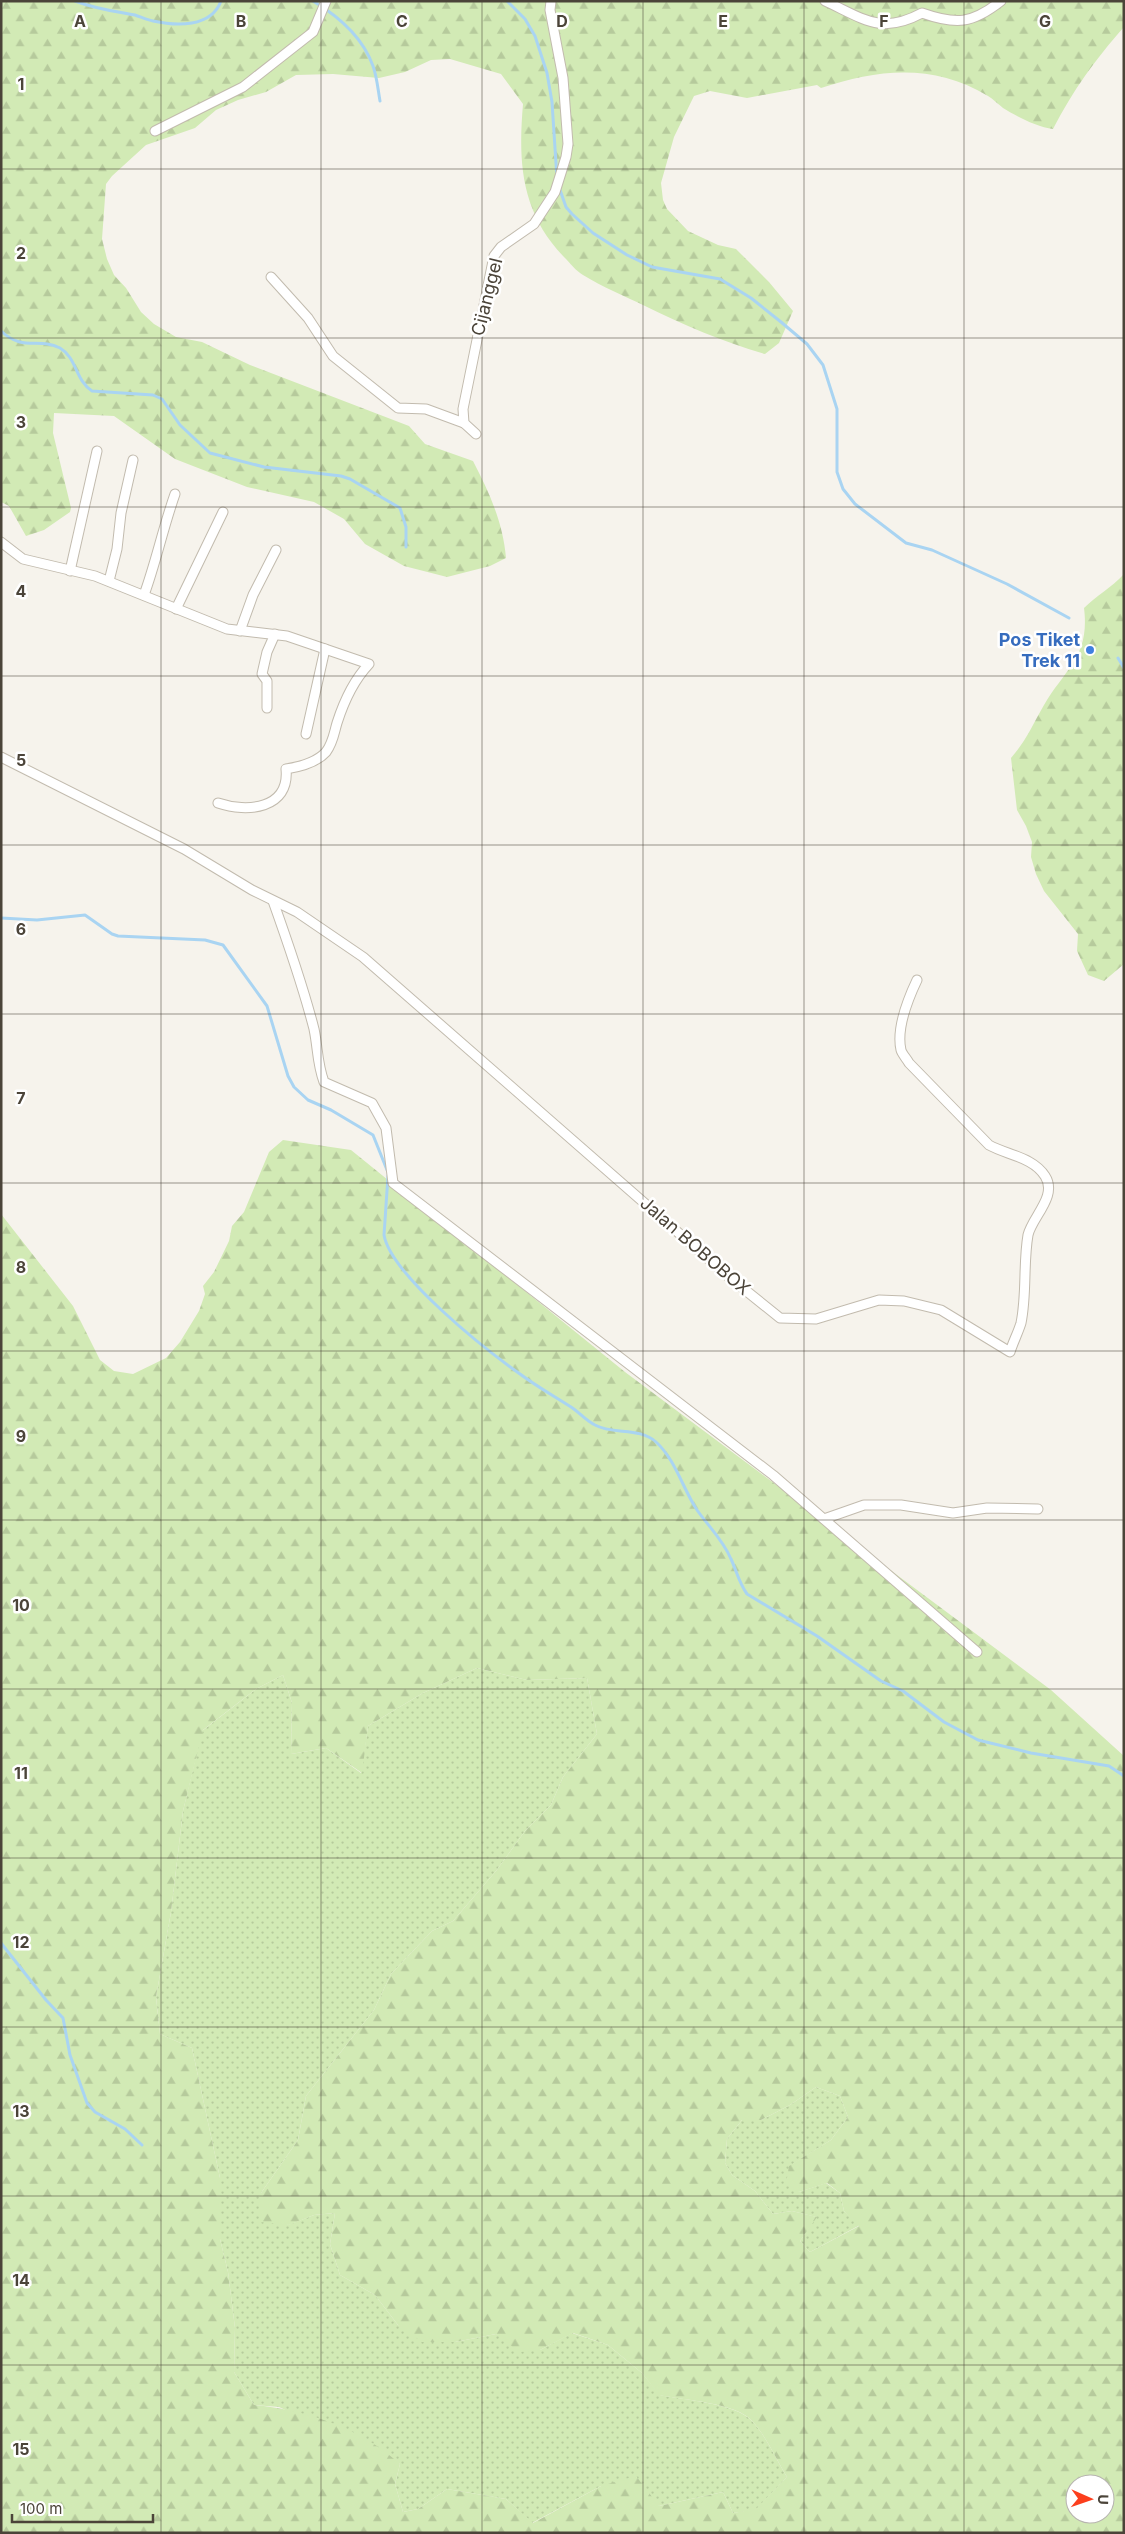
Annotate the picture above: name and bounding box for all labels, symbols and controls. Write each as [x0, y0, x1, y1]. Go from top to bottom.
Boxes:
text: A [74, 11, 86, 31]
text: B [236, 11, 246, 31]
text: C [396, 11, 408, 31]
text: D [556, 11, 568, 31]
text: E [718, 11, 728, 31]
text: F [879, 11, 889, 31]
text: G [1039, 11, 1051, 31]
text: 1 [18, 74, 24, 94]
text: 2 [16, 243, 26, 263]
street label: Cijanggel [467, 256, 506, 338]
text: 3 [16, 412, 26, 432]
text: 4 [16, 581, 27, 601]
place label: Pos Tiket Trek 11 [999, 629, 1080, 671]
marker: Pos Tiket Trek 11 [1084, 644, 1096, 656]
text: 5 [16, 750, 26, 770]
text: 6 [16, 919, 26, 939]
text: 7 [16, 1088, 26, 1108]
street label: Jalan BOBOBOX [636, 1192, 755, 1299]
text: 8 [16, 1257, 26, 1277]
text: 9 [16, 1426, 26, 1446]
text: 10 [12, 1595, 30, 1615]
text: 11 [14, 1763, 28, 1783]
text: 12 [13, 1932, 29, 1952]
text: 13 [12, 2101, 30, 2121]
text: 14 [12, 2270, 30, 2290]
text: 15 [12, 2439, 30, 2459]
north arrow [1065, 2474, 1115, 2524]
scale bar [12, 2492, 154, 2524]
text: U [1095, 2494, 1112, 2505]
text: 100 m [20, 2499, 62, 2518]

